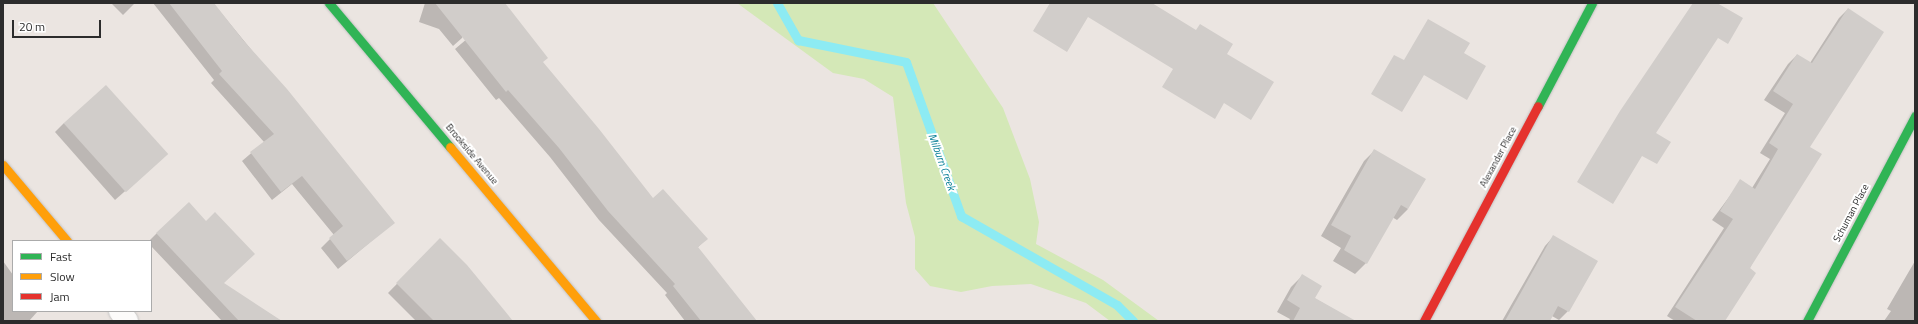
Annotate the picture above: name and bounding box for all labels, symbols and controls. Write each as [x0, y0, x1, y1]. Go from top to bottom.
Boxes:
scale bar [14, 12, 103, 38]
text: 20 m [19, 17, 45, 36]
street label: Brookside Avenue [443, 121, 501, 187]
street label: Alexander Place [1477, 125, 1519, 189]
water label: Milburn Creek [926, 132, 958, 192]
street label: Schuman Place [1831, 182, 1871, 244]
legend [12, 240, 152, 312]
text: Fast [50, 247, 72, 266]
text: Slow [50, 267, 75, 286]
text: Jam [50, 287, 70, 306]

